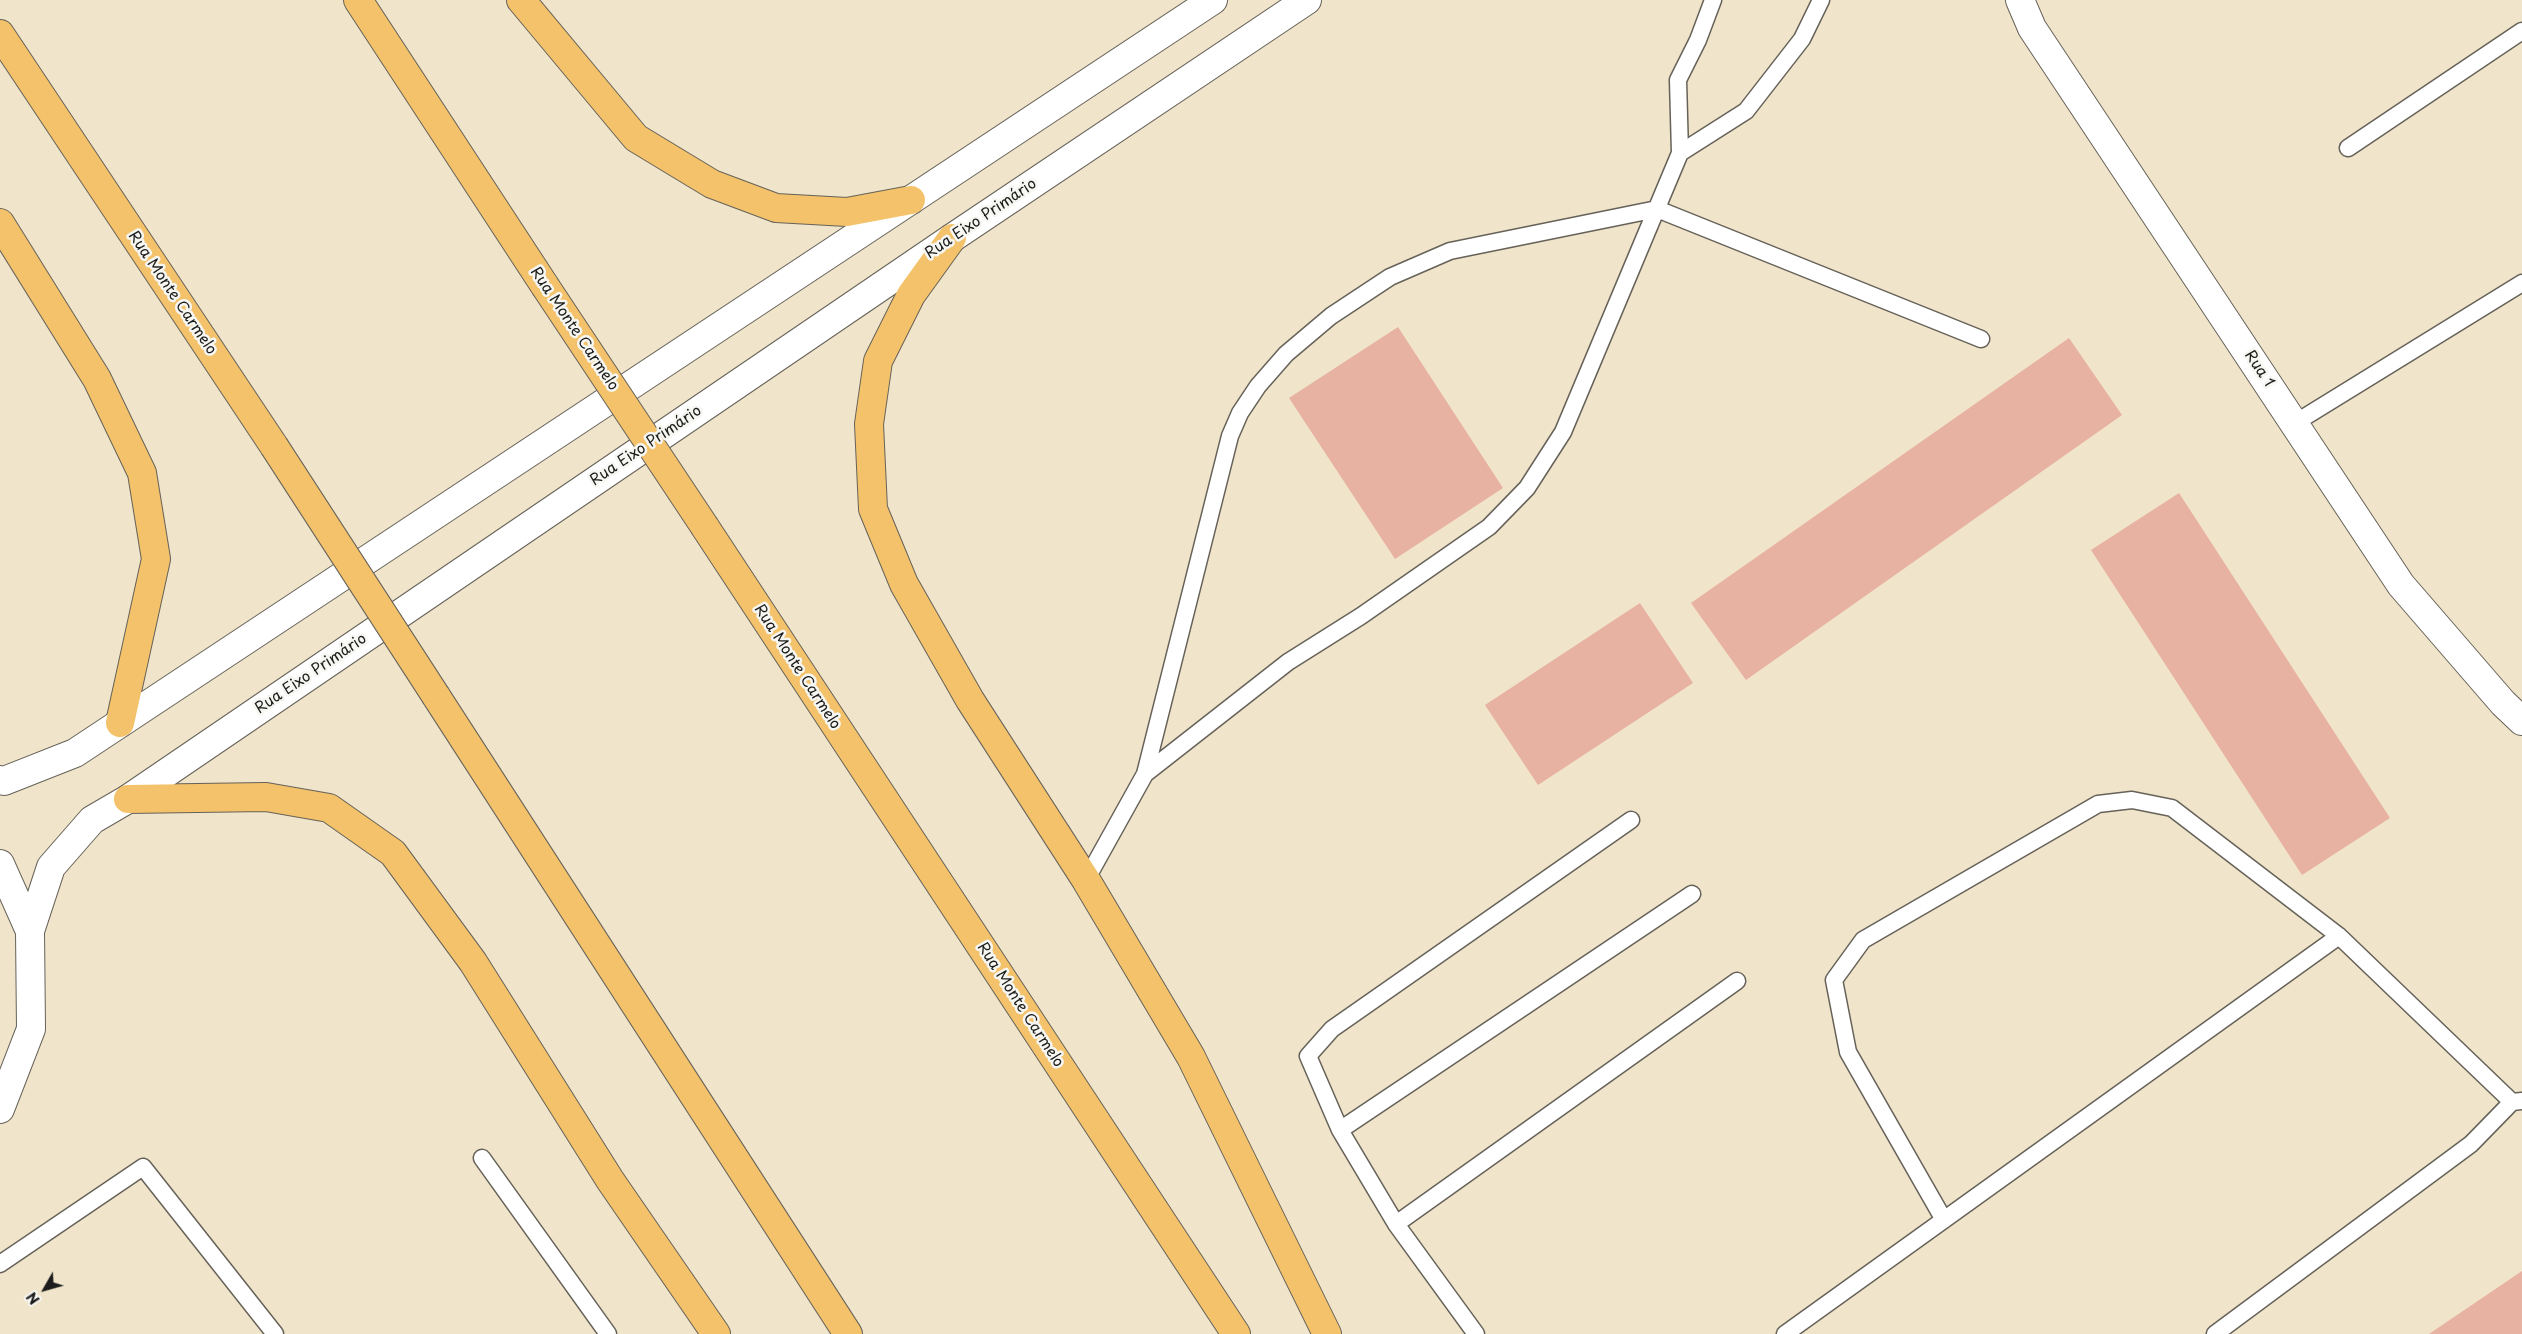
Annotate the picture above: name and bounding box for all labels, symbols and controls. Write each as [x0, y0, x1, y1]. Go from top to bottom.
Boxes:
street label: Rua Eixo Primário [922, 175, 1040, 263]
street label: Rua Monte Carmelo [124, 228, 220, 358]
street label: Rua Monte Carmelo [526, 264, 622, 394]
street label: Rua 1 [2240, 347, 2278, 391]
street label: Rua Eixo Primário [587, 402, 705, 490]
street label: Rua Monte Carmelo [750, 601, 844, 733]
street label: Rua Eixo Primário [252, 630, 370, 718]
street label: Rua Monte Carmelo [973, 939, 1067, 1071]
north arrow [20, 1264, 70, 1314]
text: N [21, 1288, 44, 1309]

